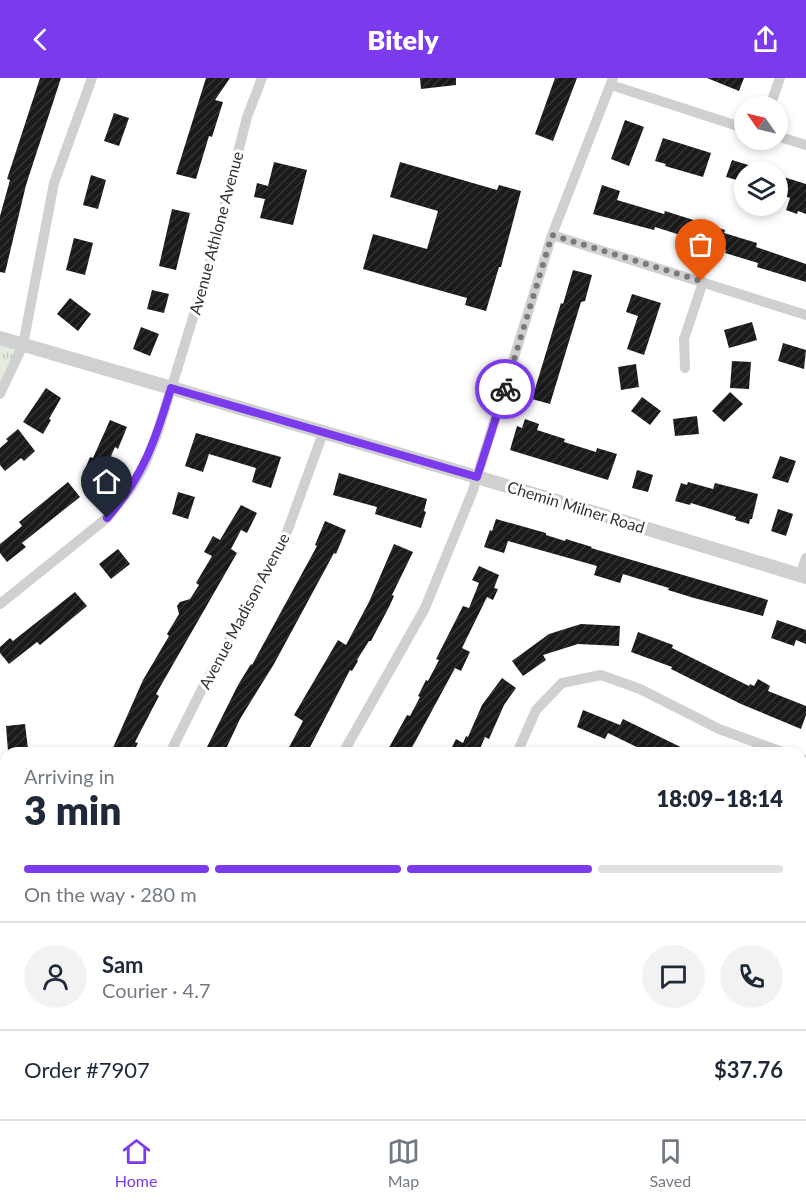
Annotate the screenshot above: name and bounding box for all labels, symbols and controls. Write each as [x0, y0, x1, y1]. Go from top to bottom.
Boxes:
icon: back [24, 23, 57, 56]
text: Bitely [367, 23, 439, 56]
icon: share [749, 23, 782, 56]
north arrow [734, 96, 788, 150]
map controls [734, 96, 788, 216]
street label: Avenue Athlone Avenue [185, 149, 246, 317]
button: layers [734, 162, 788, 216]
pin [675, 219, 726, 281]
icon: bag [684, 228, 717, 261]
courier [475, 359, 535, 419]
icon: bike [489, 373, 522, 406]
pin [81, 456, 132, 518]
icon: home [90, 465, 123, 498]
street label: Chemin Milner Road [505, 477, 647, 536]
street label: Avenue Madison Avenue [194, 530, 293, 692]
text: Arriving in [24, 764, 115, 788]
text: 18:09–18:14 [657, 785, 783, 812]
text: 3 min [24, 787, 121, 833]
text: On the way · 280 m [24, 882, 197, 906]
button: person [24, 945, 87, 1008]
button: chat [642, 945, 705, 1008]
button: phone [720, 945, 783, 1008]
text: Sam [102, 951, 144, 978]
text: Courier · 4.7 [102, 978, 211, 1002]
text: Order #7907 [24, 1056, 150, 1083]
text: $37.76 [714, 1056, 783, 1083]
tab: Home [115, 1135, 157, 1190]
tab: Map [387, 1135, 420, 1190]
tab: Saved [649, 1135, 691, 1190]

